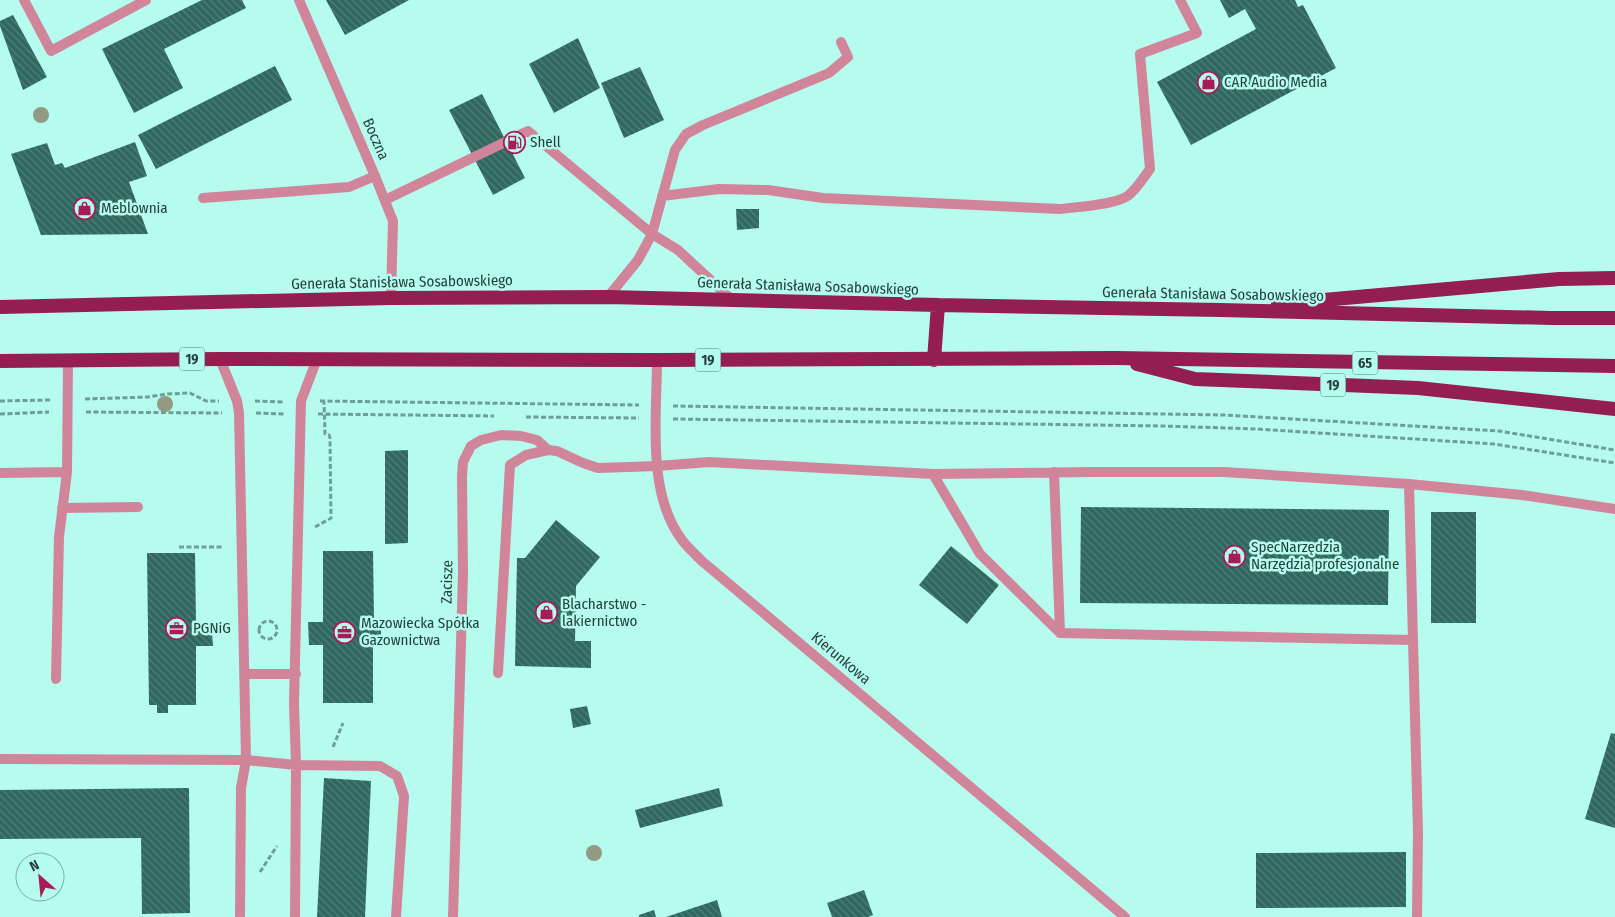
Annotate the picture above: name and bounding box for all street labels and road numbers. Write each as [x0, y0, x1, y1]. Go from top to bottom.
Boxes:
street label: Boczna [359, 115, 393, 163]
street label: Generała Stanisława Sosabowskiego [291, 271, 513, 293]
street label: Generała Stanisława Sosabowskiego [697, 273, 919, 299]
street label: Generała Stanisława Sosabowskiego [1102, 283, 1324, 305]
road number: 19 [180, 348, 204, 370]
road number: 19 [696, 348, 720, 372]
road number: 65 [1352, 352, 1378, 374]
road number: 19 [1320, 374, 1346, 396]
street label: Zacisze [438, 560, 456, 604]
street label: Kierunkowa [808, 628, 874, 688]

